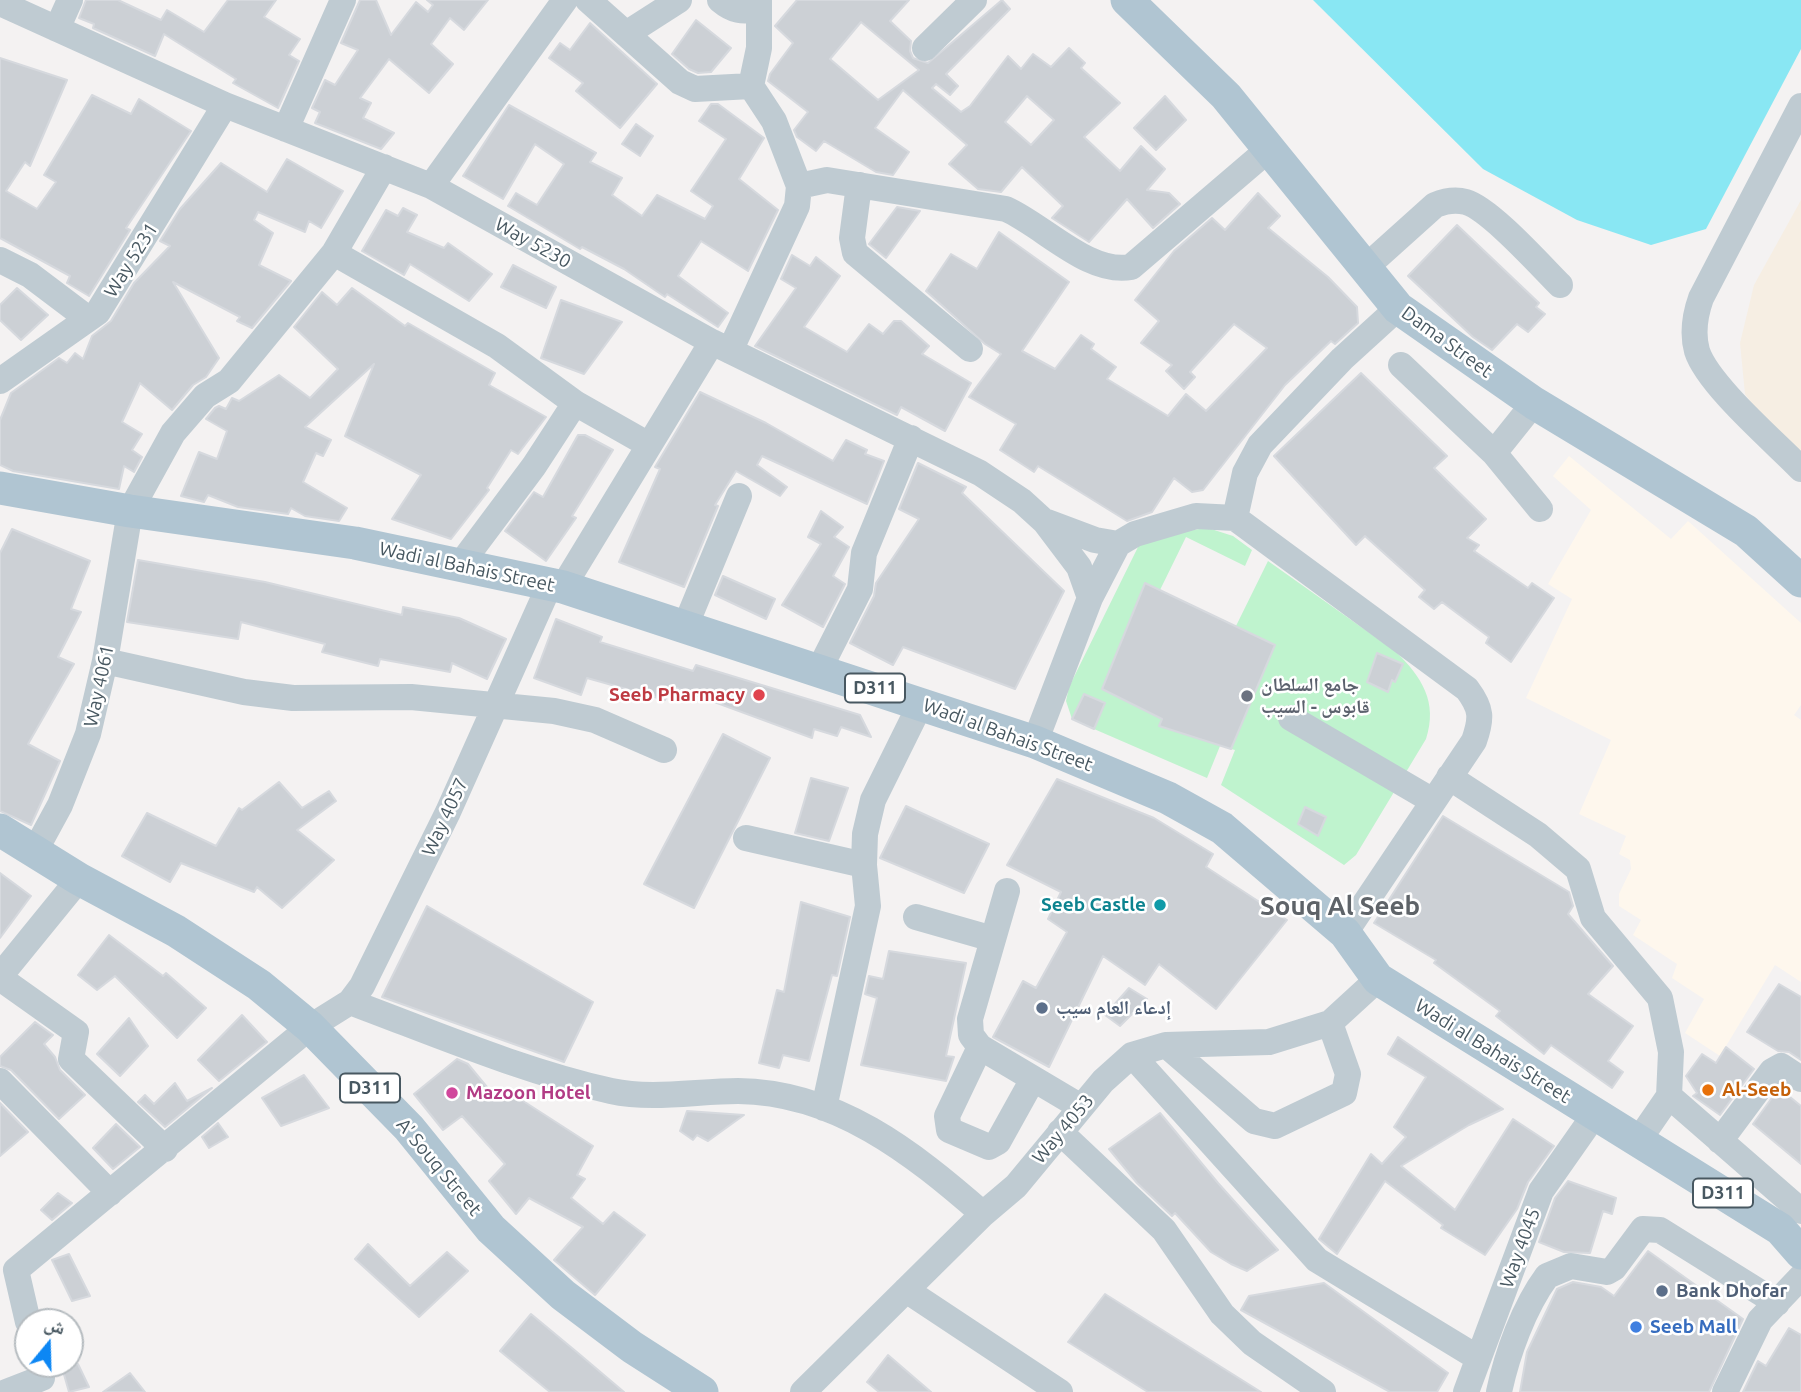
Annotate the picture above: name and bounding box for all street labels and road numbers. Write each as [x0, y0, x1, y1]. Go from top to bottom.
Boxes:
street label: Way 5230 [491, 213, 575, 273]
street label: Way 5231 [99, 219, 163, 301]
street label: Dama Street [1397, 301, 1497, 383]
street label: Wadi al Bahais Street [377, 537, 557, 597]
street label: Way 4061 [79, 643, 119, 729]
road number: D311 [845, 674, 905, 702]
street label: Wadi al Bahais Street [920, 694, 1096, 776]
street label: Way 4057 [417, 774, 473, 860]
street label: Wadi al Bahais Street [1411, 994, 1575, 1108]
road number: D311 [340, 1073, 400, 1102]
street label: Way 4053 [1027, 1090, 1099, 1168]
street label: A' Souq Street [392, 1114, 486, 1220]
road number: D311 [1693, 1178, 1753, 1208]
street label: Way 4045 [1495, 1205, 1545, 1291]

